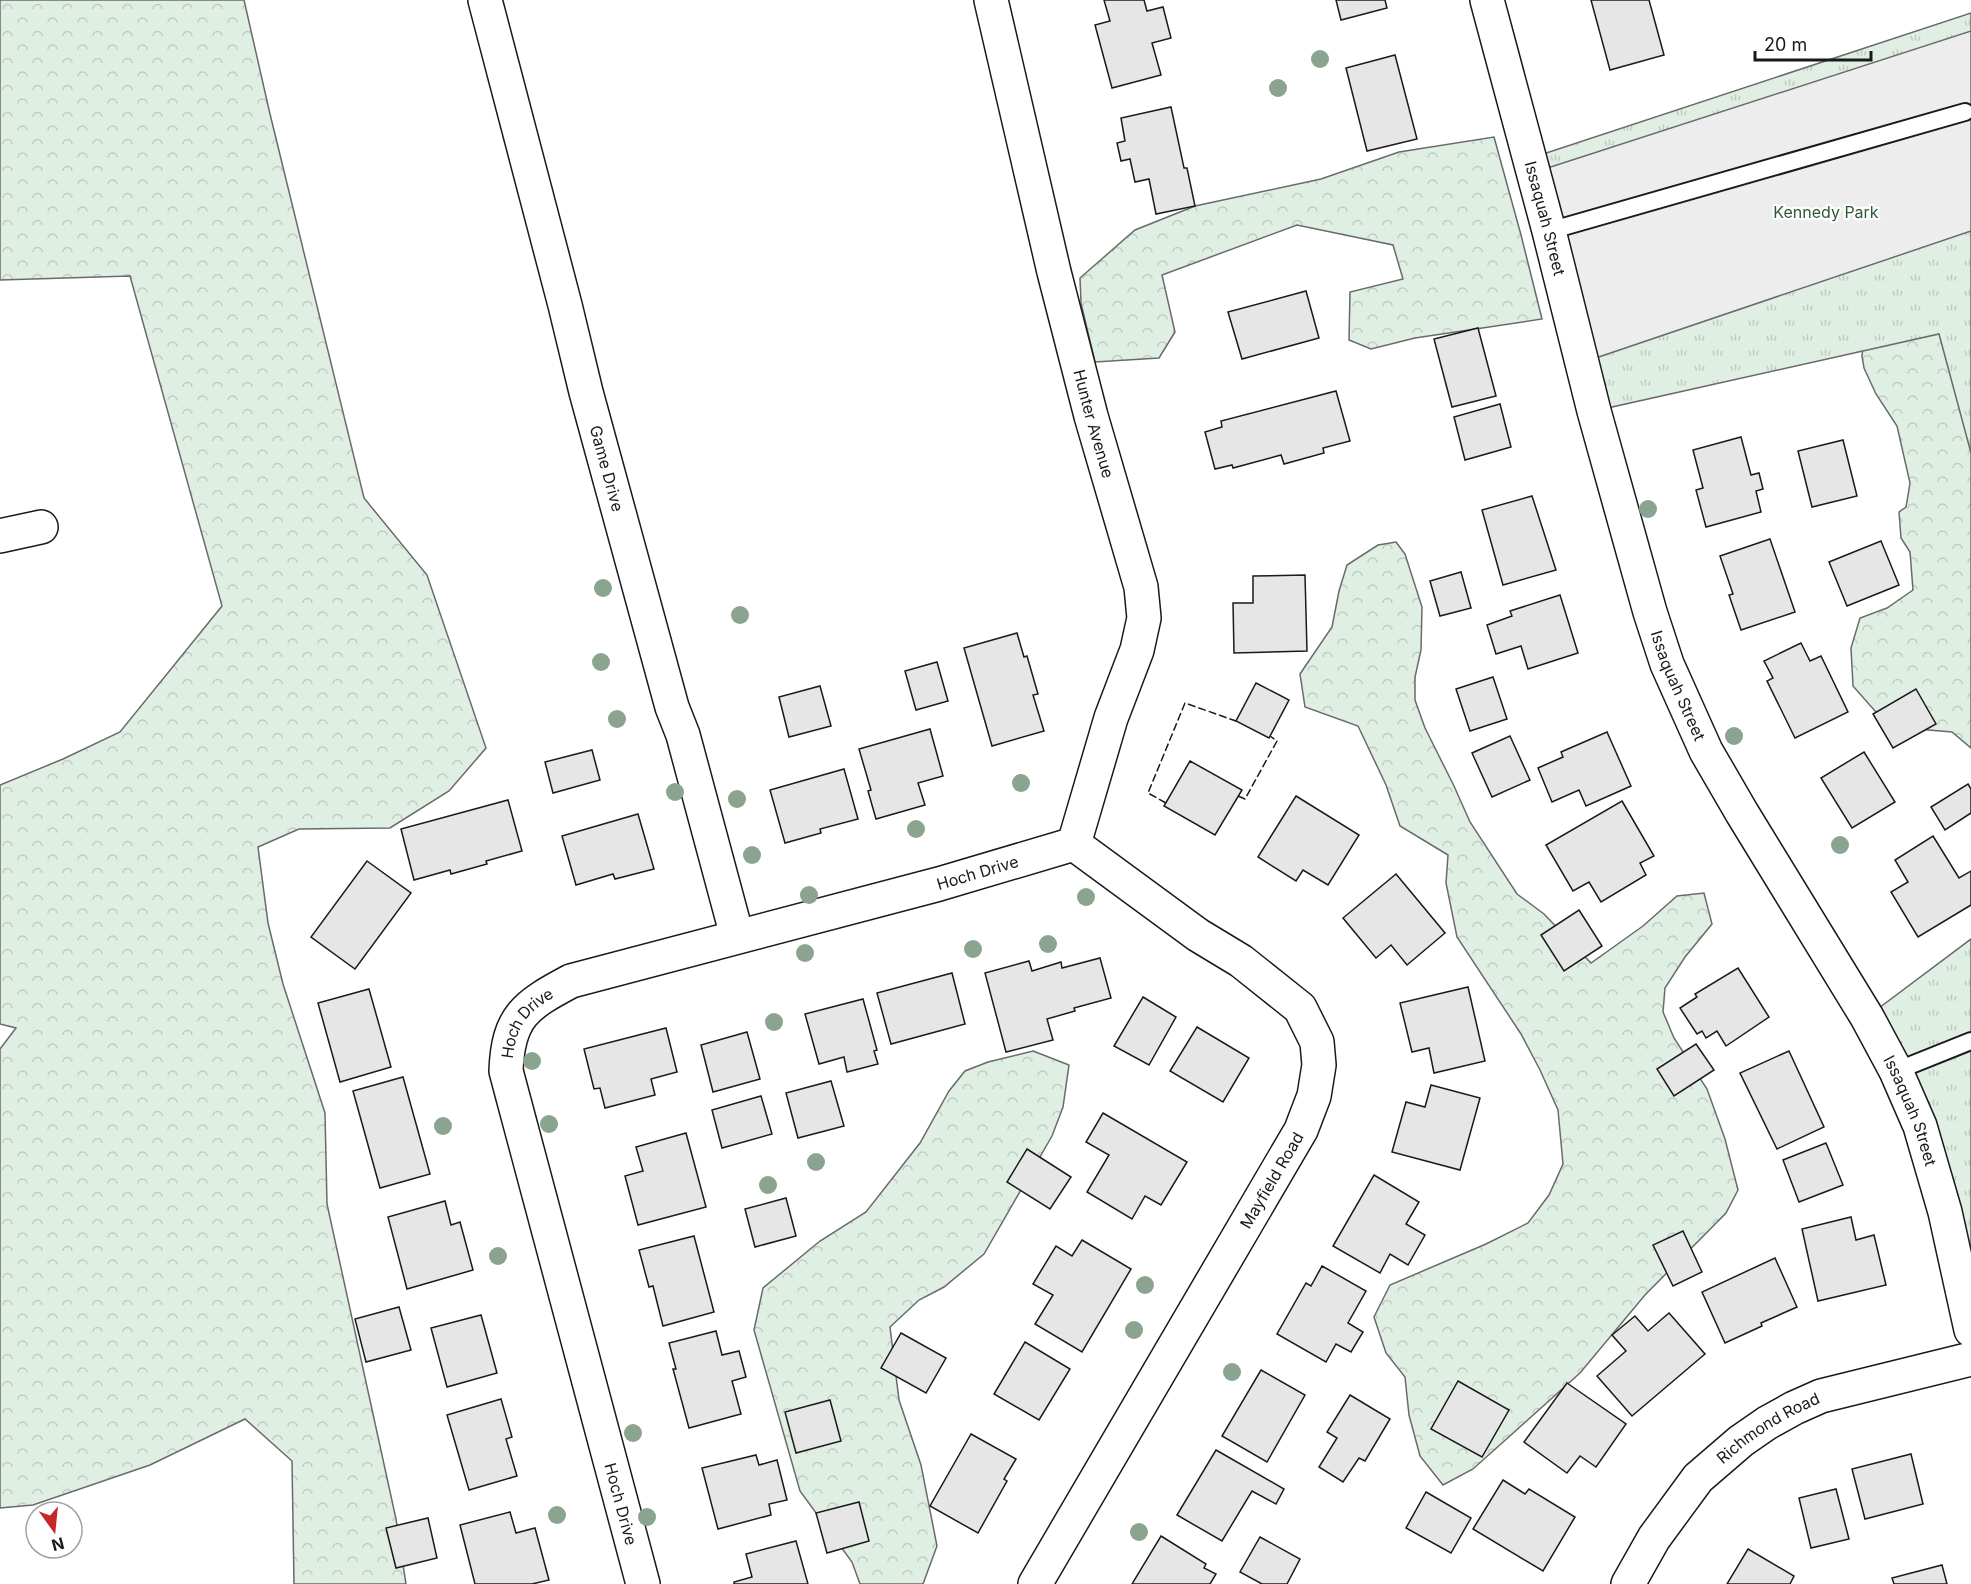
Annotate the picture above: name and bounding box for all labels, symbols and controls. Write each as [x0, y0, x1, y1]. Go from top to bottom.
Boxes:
scale bar [1755, 24, 1870, 62]
text: 20 m [1764, 34, 1807, 55]
street label: Issaquah Street [1521, 159, 1570, 278]
park label: Kennedy Park [1773, 202, 1879, 222]
street label: Hunter Avenue [1069, 367, 1119, 480]
street label: Game Drive [586, 423, 628, 514]
street label: Issaquah Street [1647, 628, 1710, 744]
street label: Hoch Drive [934, 851, 1021, 894]
street label: Hoch Drive [497, 983, 557, 1060]
street label: Issaquah Street [1879, 1052, 1941, 1168]
street label: Mayfield Road [1236, 1128, 1308, 1232]
street label: Richmond Road [1712, 1388, 1823, 1468]
street label: Hoch Drive [600, 1461, 642, 1547]
north arrow [24, 1500, 84, 1560]
text: N [49, 1533, 66, 1556]

